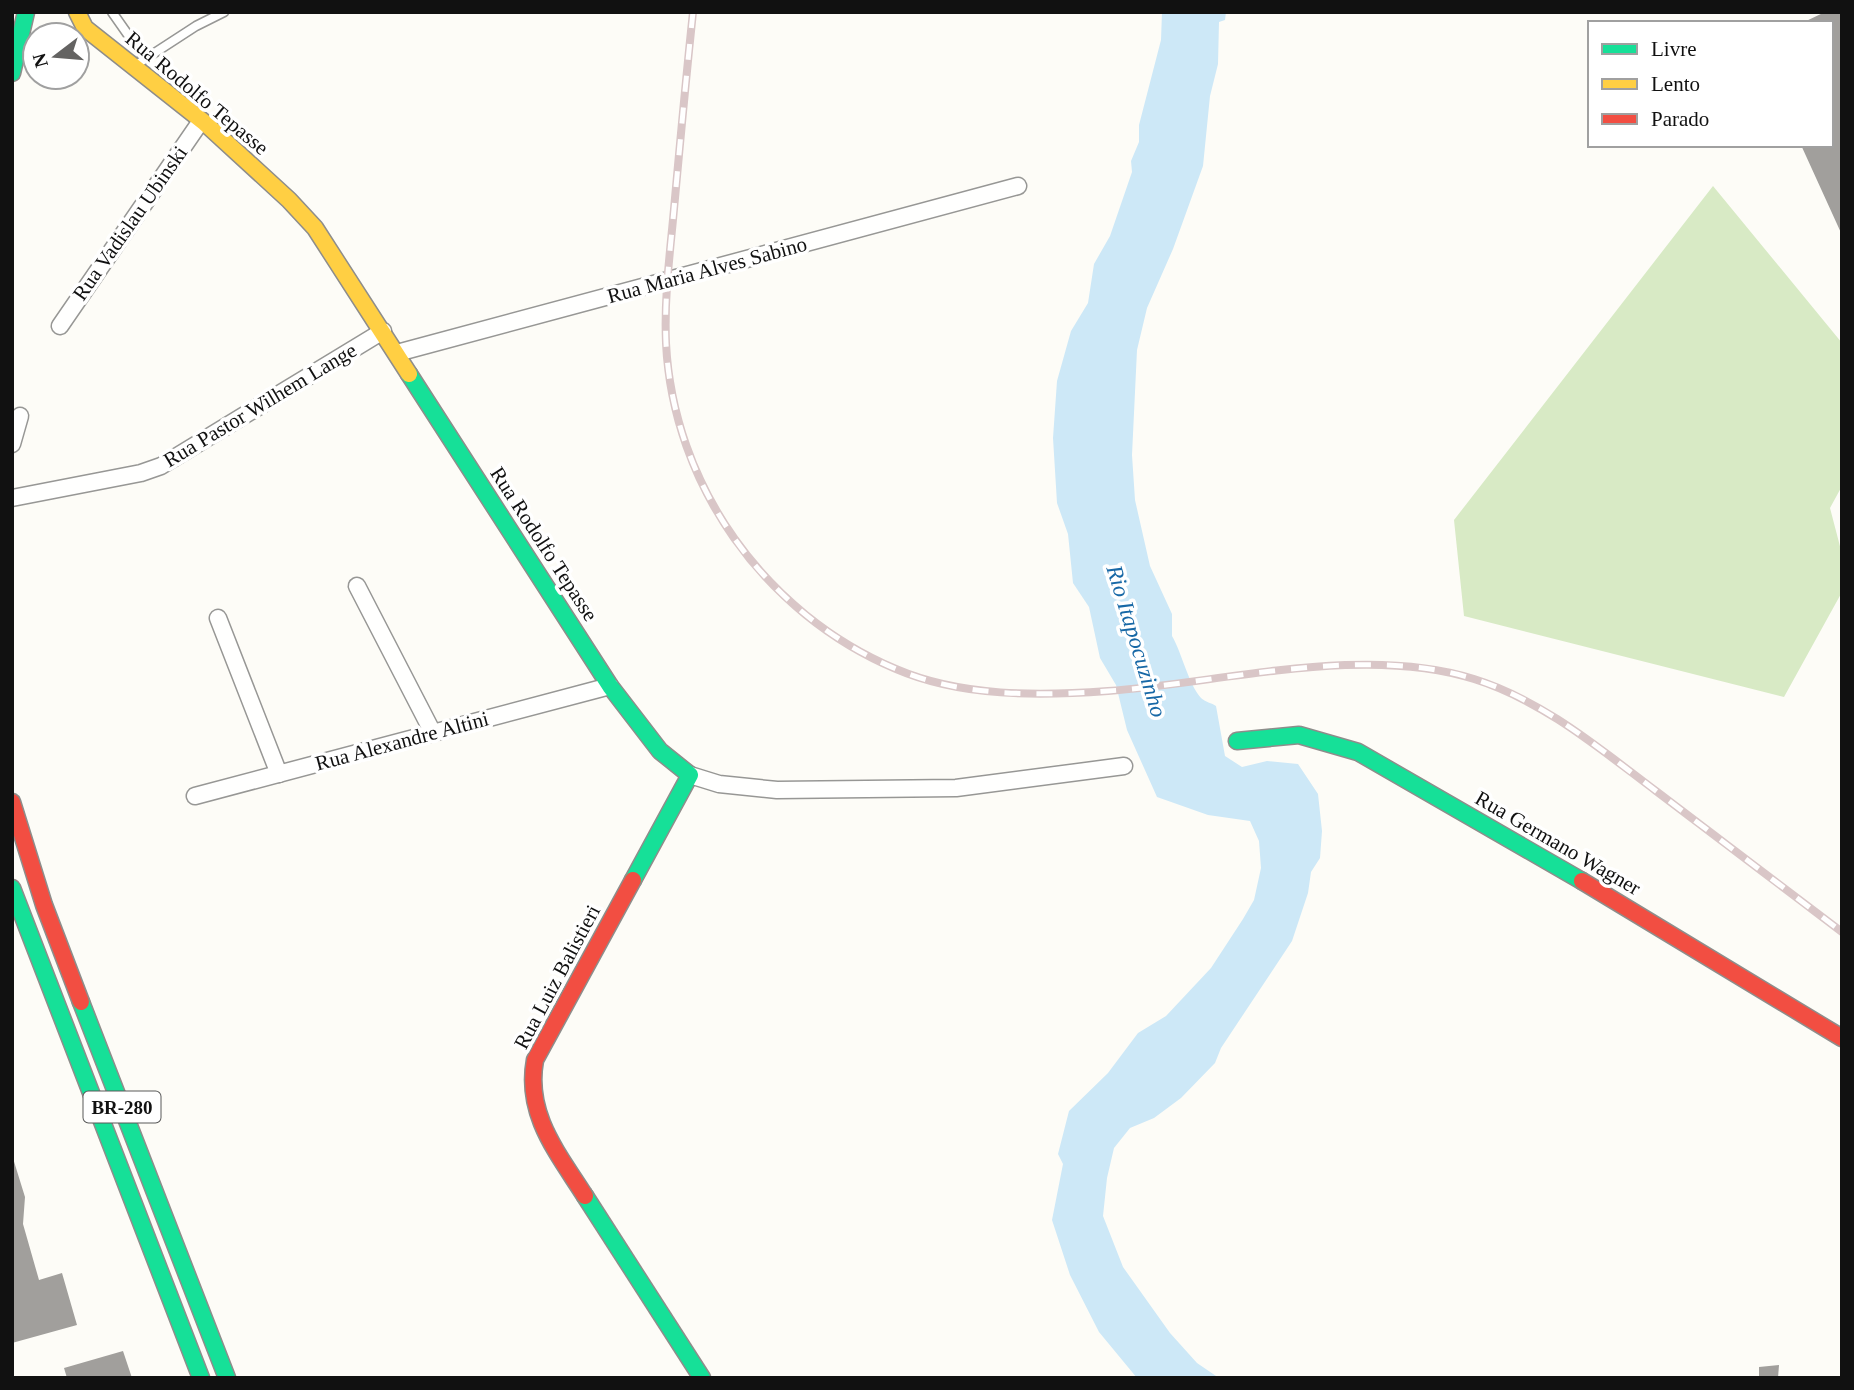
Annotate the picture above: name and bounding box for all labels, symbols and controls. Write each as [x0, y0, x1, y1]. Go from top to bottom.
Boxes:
north arrow [21, 21, 91, 91]
legend [1588, 21, 1833, 147]
street label: Rua Rodolfo Tepasse [121, 26, 273, 160]
text: Livre [1651, 37, 1696, 61]
text: N [28, 51, 52, 70]
text: Lento [1651, 72, 1700, 96]
text: Parado [1651, 107, 1709, 131]
street label: Rua Vadislau Ubinski [68, 141, 192, 305]
street label: Rua Maria Alves Sabino [604, 232, 810, 308]
street label: Rua Pastor Wilhem Lange [159, 338, 361, 472]
street label: Rua Rodolfo Tepasse [485, 462, 603, 626]
water label: Rio Itapocuzinho [1101, 561, 1172, 720]
street label: Rua Alexandre Altini [313, 706, 491, 776]
street label: Rua Germano Wagner [1471, 786, 1645, 900]
street label: Rua Luiz Balistieri [509, 901, 605, 1053]
road number: BR-280 [83, 1092, 160, 1122]

